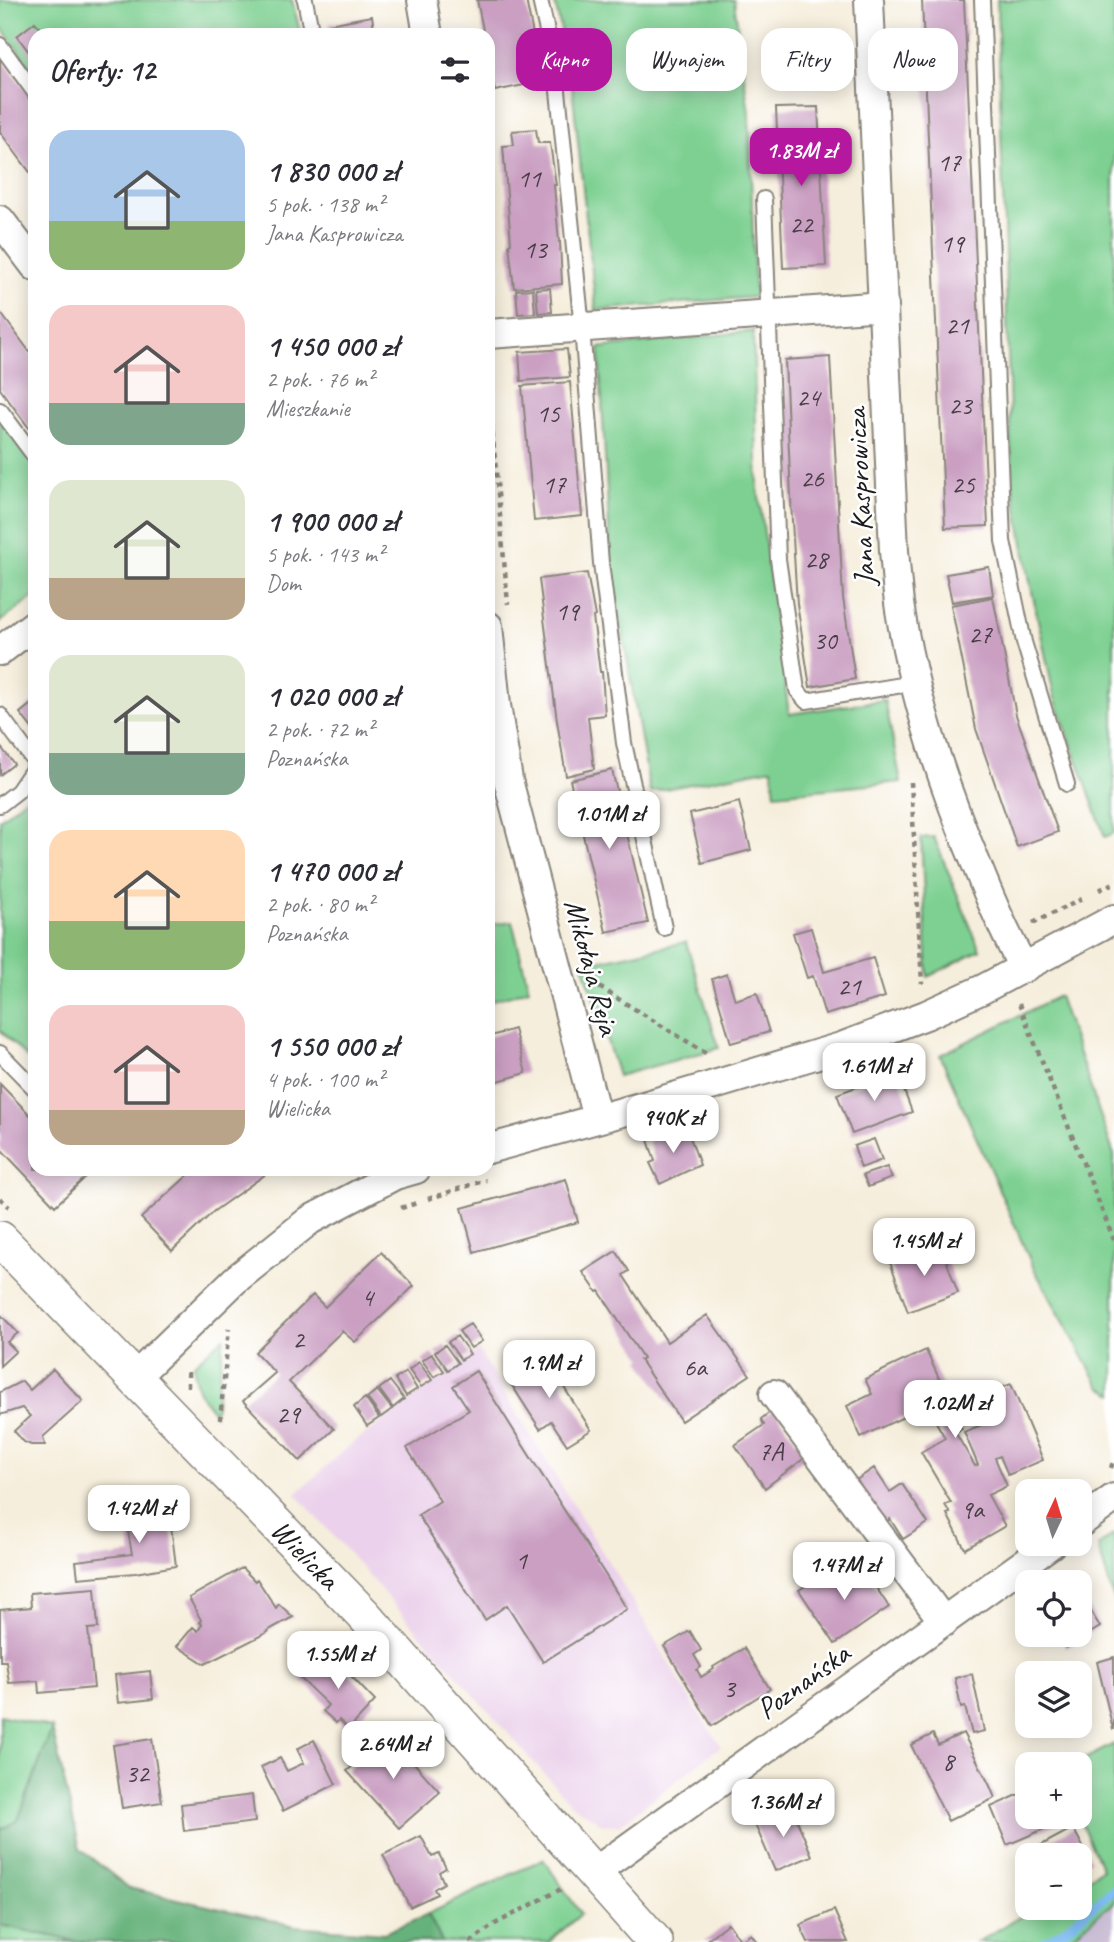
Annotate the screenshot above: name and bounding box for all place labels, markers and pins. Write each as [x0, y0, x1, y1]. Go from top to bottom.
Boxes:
pin: 1.83M zł [729, 128, 873, 188]
pin: 1.01M zł [537, 792, 681, 851]
pin: 1.61M zł [802, 1044, 946, 1103]
pin: 940K zł [608, 1096, 738, 1155]
pin: 1.45M zł [852, 1218, 996, 1278]
pin: 1.9M zł [484, 1340, 614, 1400]
pin: 1.02M zł [883, 1380, 1027, 1440]
pin: 1.42M zł [67, 1486, 211, 1545]
pin: 1.47M zł [772, 1542, 916, 1602]
pin: 1.55M zł [266, 1632, 410, 1691]
pin: 2.64M zł [321, 1722, 465, 1781]
pin: 1.36M zł [711, 1780, 855, 1839]

